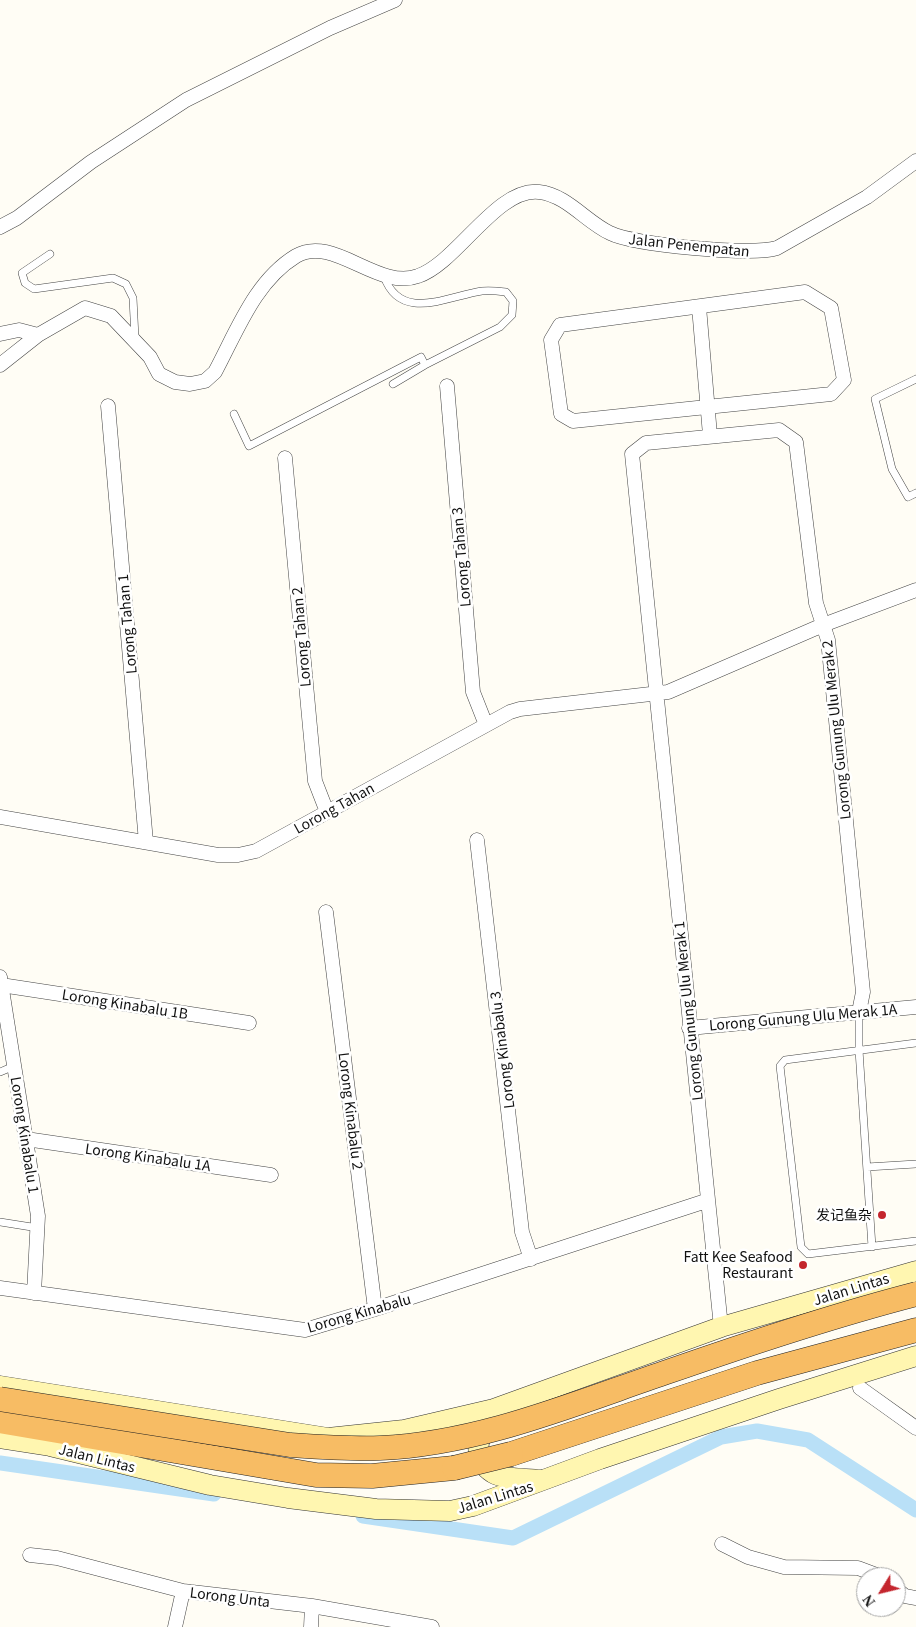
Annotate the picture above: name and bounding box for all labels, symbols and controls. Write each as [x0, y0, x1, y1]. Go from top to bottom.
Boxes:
street label: Jalan Penempatan [628, 230, 750, 260]
street label: Lorong Tahan 3 [448, 506, 474, 608]
street label: Lorong Tahan 1 [114, 573, 140, 675]
street label: Lorong Tahan 2 [288, 586, 314, 688]
street label: Lorong Gunung Ulu Merak 2 [818, 639, 854, 821]
street label: Lorong Tahan [291, 779, 377, 837]
street label: Lorong Gunung Ulu Merak 1 [670, 920, 706, 1102]
street label: Lorong Kinabalu 1B [61, 986, 189, 1022]
street label: Lorong Kinabalu 3 [486, 990, 518, 1110]
street label: Lorong Gunung Ulu Merak 1A [708, 1000, 898, 1034]
street label: Lorong Kinabalu 2 [335, 1051, 367, 1171]
street label: Lorong Kinabalu 1 [7, 1075, 43, 1195]
street label: Lorong Kinabalu 1A [84, 1140, 212, 1174]
place label: 发记鱼杂 [816, 1207, 872, 1223]
marker: 发记鱼杂 [876, 1209, 888, 1221]
place label: Fatt Kee Seafood Restaurant [684, 1249, 793, 1282]
marker: Fatt Kee Seafood Restaurant [797, 1259, 809, 1271]
street label: Jalan Lintas [811, 1270, 891, 1308]
street label: Lorong Kinabalu [305, 1290, 413, 1336]
street label: Jalan Lintas [57, 1440, 137, 1476]
street label: Jalan Lintas [455, 1478, 535, 1516]
north arrow [856, 1567, 906, 1617]
street label: Lorong Unta [189, 1584, 271, 1610]
text: N [860, 1592, 878, 1609]

